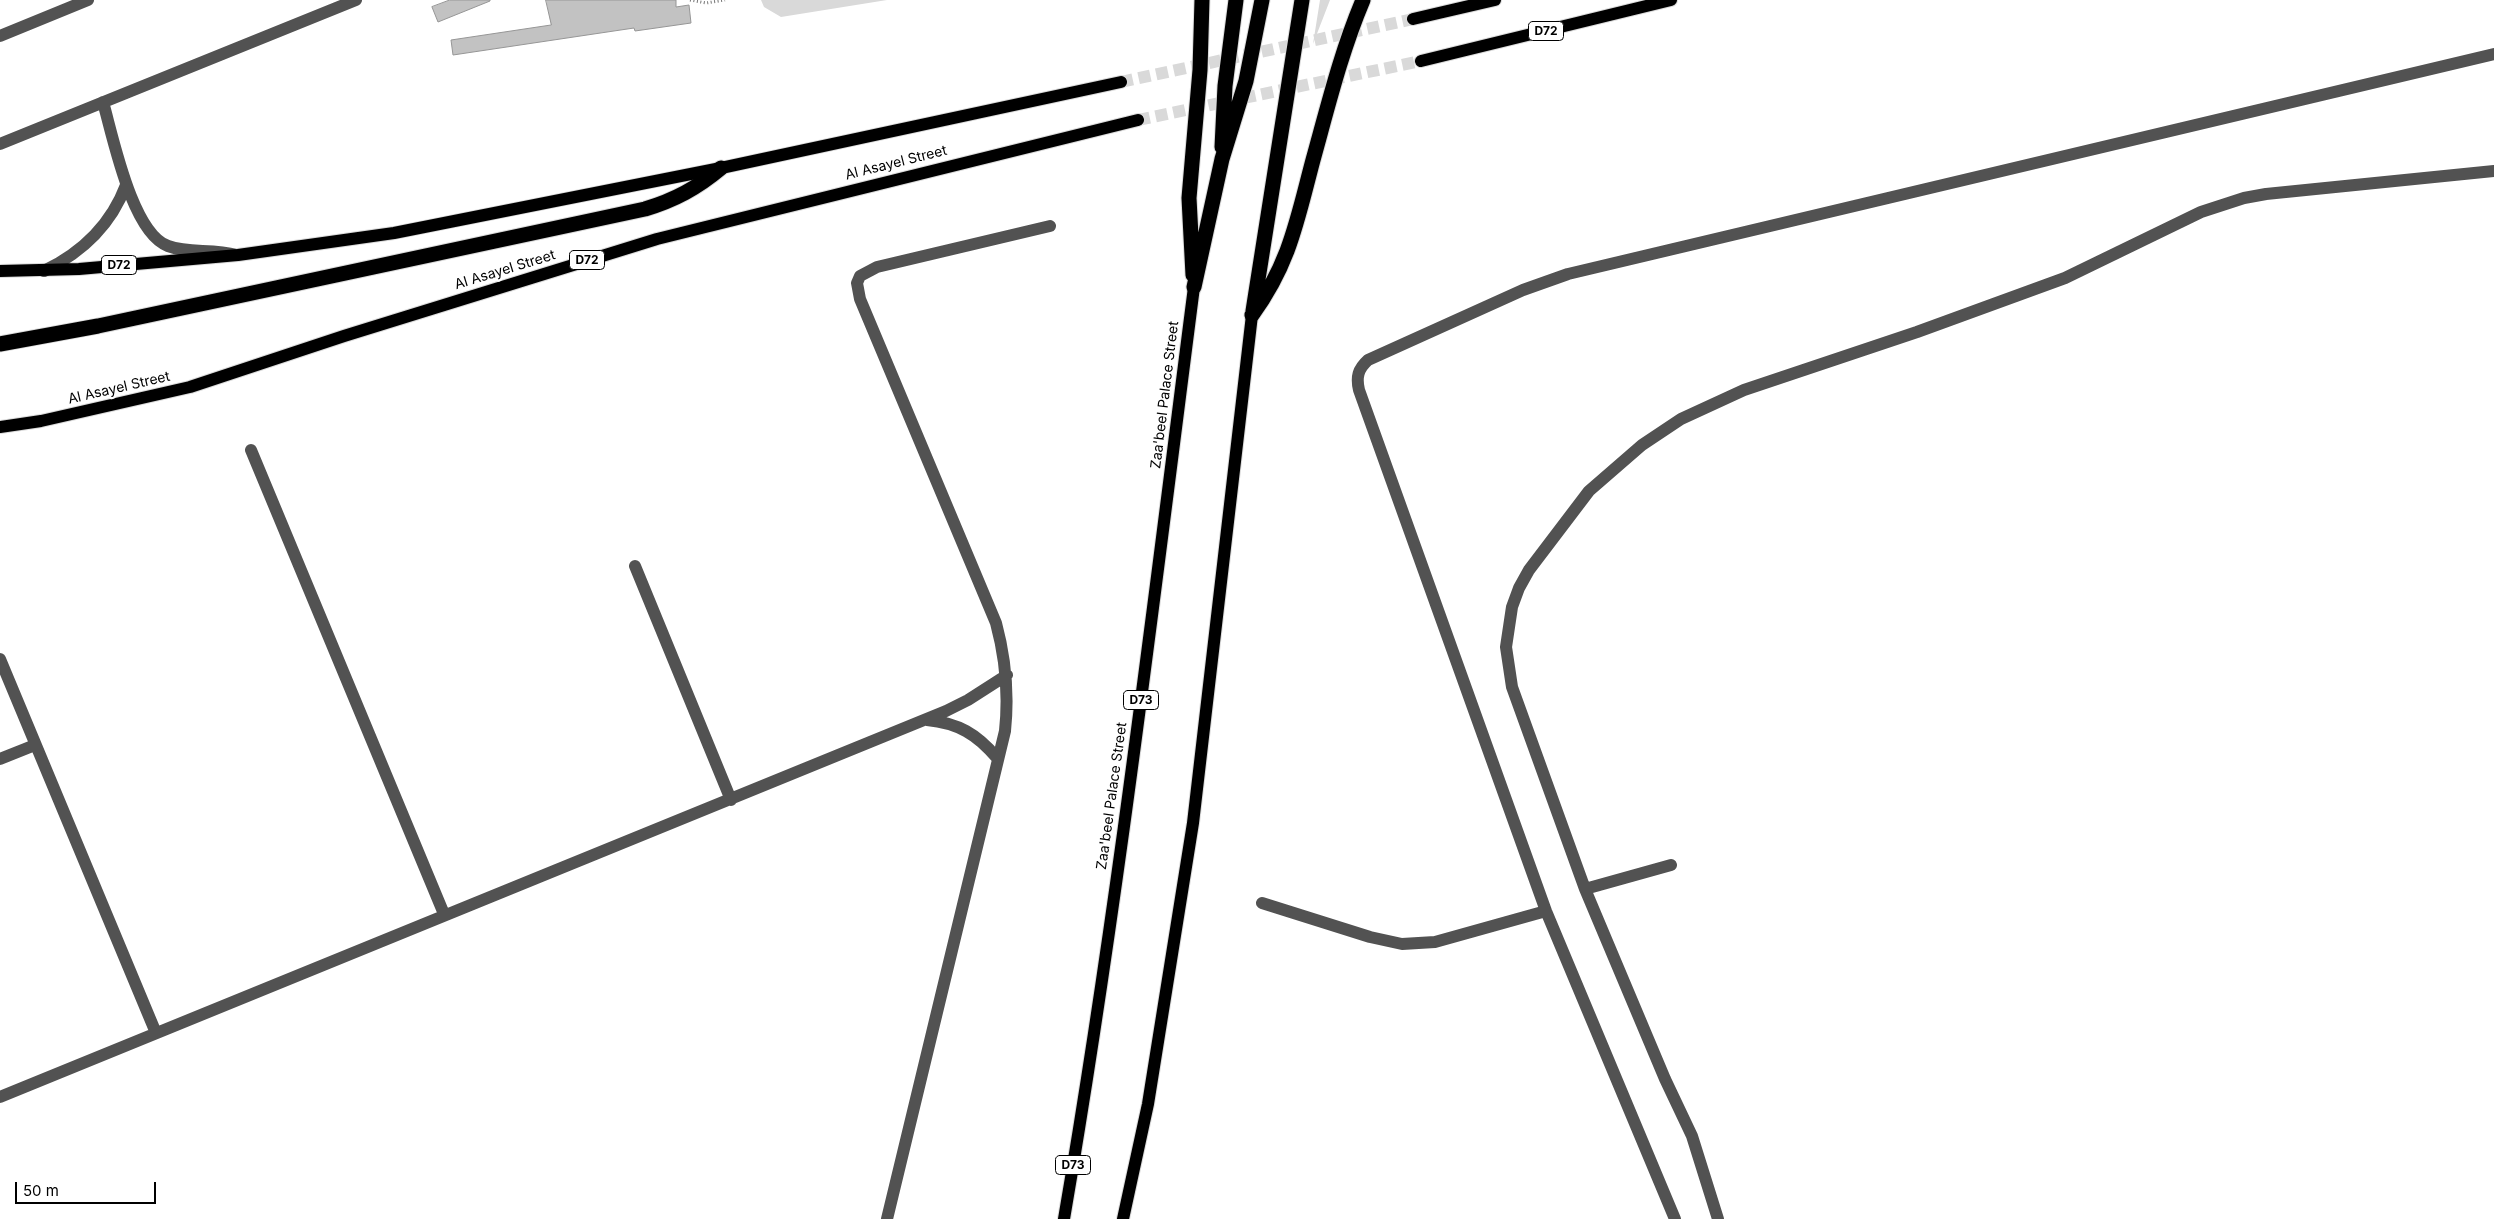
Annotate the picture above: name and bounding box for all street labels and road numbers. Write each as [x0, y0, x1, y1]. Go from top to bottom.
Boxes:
road number: D72 [1528, 22, 1564, 40]
street label: Al Asayel Street [843, 142, 949, 184]
street label: Al Asayel Street [453, 247, 557, 293]
road number: D72 [570, 250, 604, 270]
road number: D72 [102, 256, 136, 274]
street label: Zaa'beel Palace Street [1148, 320, 1182, 470]
street label: Al Asayel Street [66, 368, 172, 408]
road number: D73 [1124, 690, 1158, 710]
street label: Zaa'beel Palace Street [1093, 721, 1131, 871]
road number: D73 [1056, 1156, 1090, 1174]

